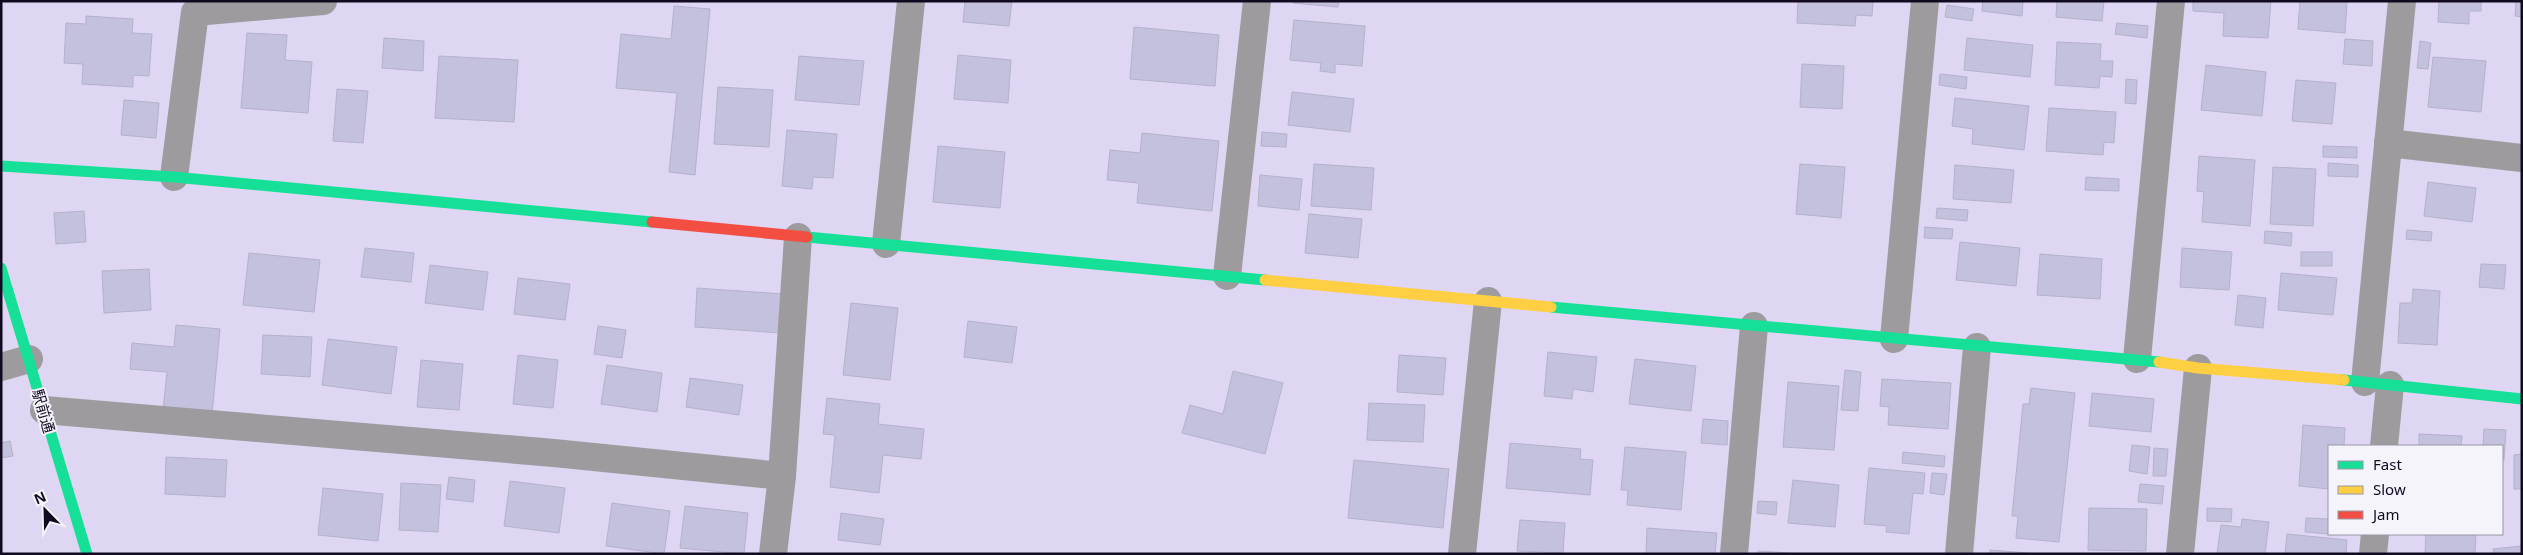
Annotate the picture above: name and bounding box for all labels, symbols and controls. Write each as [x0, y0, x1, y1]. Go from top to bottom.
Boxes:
street label: 駅前通 [28, 387, 60, 435]
legend [2328, 445, 2503, 535]
text: Fast [2373, 454, 2402, 474]
text: Slow [2373, 479, 2406, 499]
north arrow [20, 485, 70, 535]
text: N [31, 487, 49, 509]
text: Jam [2371, 504, 2400, 524]

